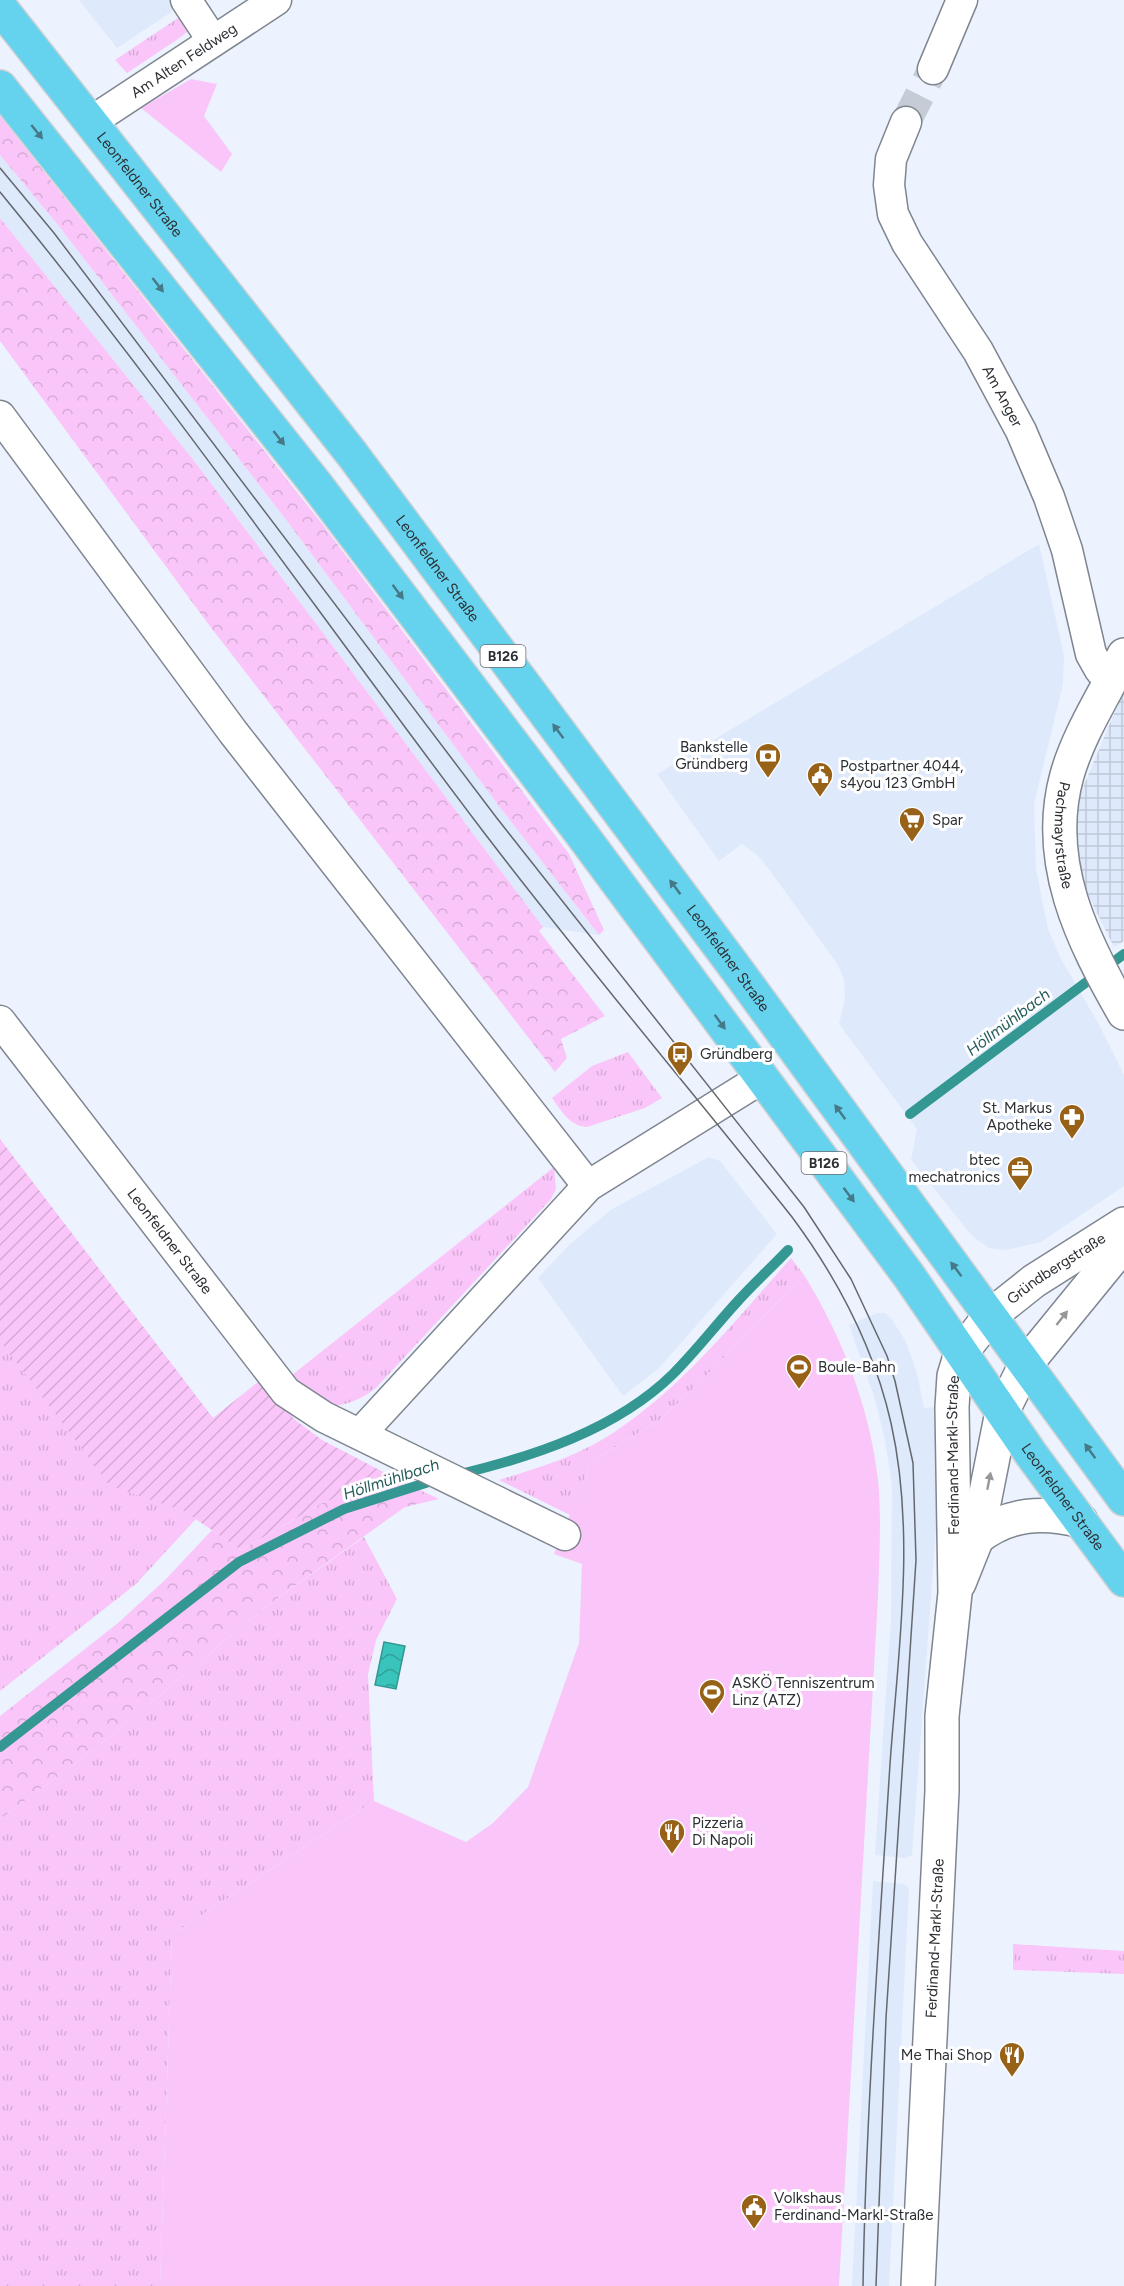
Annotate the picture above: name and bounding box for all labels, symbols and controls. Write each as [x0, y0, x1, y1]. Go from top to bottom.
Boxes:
street label: Am Alten Feldweg [128, 19, 240, 102]
one-way arrow [30, 124, 43, 139]
street label: Leonfeldner Straße [93, 128, 187, 241]
one-way arrow [152, 277, 164, 292]
street label: Am Anger [978, 362, 1026, 430]
one-way arrow [273, 430, 286, 446]
street label: Leonfeldner Straße [392, 512, 483, 626]
one-way arrow [392, 584, 404, 600]
road number: B126 [480, 645, 526, 667]
one-way arrow [552, 723, 564, 739]
place label: Bankstelle Gründberg [675, 738, 748, 773]
bank icon: Bankstelle Gründberg [753, 741, 783, 779]
place label: Postpartner 4044, s4you 123 GmbH [840, 757, 963, 792]
public building icon: Postpartner 4044, s4you 123 GmbH [805, 760, 835, 798]
street label: Pachmayrstraße [1051, 780, 1077, 891]
supermarket icon: Spar [897, 805, 927, 843]
place label: Spar [932, 811, 963, 829]
one-way arrow [669, 880, 681, 895]
street label: Leonfeldner Straße [683, 901, 774, 1015]
water label: Höllmühlbach [962, 984, 1054, 1060]
one-way arrow [714, 1013, 726, 1029]
bus stop icon: Gründberg [665, 1039, 695, 1077]
place label: Gründberg [700, 1045, 773, 1063]
place label: St. Markus Apotheke [982, 1099, 1052, 1134]
pharmacy icon: St. Markus Apotheke [1057, 1102, 1087, 1140]
one-way arrow [834, 1105, 846, 1120]
place label: btec mechatronics [909, 1151, 1000, 1186]
road number: B126 [802, 1152, 846, 1174]
office icon: btec mechatronics [1005, 1154, 1035, 1192]
street label: Leonfeldner Straße [123, 1185, 216, 1298]
one-way arrow [842, 1188, 854, 1203]
street label: Gründbergstraße [1003, 1229, 1109, 1308]
one-way arrow [949, 1261, 962, 1277]
one-way arrow [1056, 1311, 1068, 1326]
sports icon: Boule-Bahn [784, 1352, 814, 1390]
place label: Boule-Bahn [818, 1358, 896, 1376]
street label: Ferdinand-Markl-Straße [943, 1375, 963, 1535]
street label: Leonfeldner Straße [1017, 1440, 1108, 1554]
one-way arrow [1084, 1444, 1096, 1460]
water label: Höllmühlbach [341, 1455, 441, 1503]
one-way arrow [985, 1471, 994, 1490]
place label: ASKÖ Tenniszentrum Linz (ATZ) [732, 1674, 874, 1709]
sports icon: ASKÖ Tenniszentrum Linz (ATZ) [697, 1677, 727, 1715]
place label: Pizzeria Di Napoli [692, 1814, 753, 1849]
restaurant icon: Pizzeria Di Napoli [657, 1817, 687, 1855]
street label: Ferdinand-Markl-Straße [922, 1858, 948, 2019]
restaurant icon: Me Thai Shop [997, 2040, 1027, 2078]
place label: Me Thai Shop [901, 2046, 992, 2064]
place label: Volkshaus Ferdinand-Markl-Straße [774, 2189, 934, 2224]
public building icon: Volkshaus Ferdinand-Markl-Straße [739, 2192, 769, 2230]

